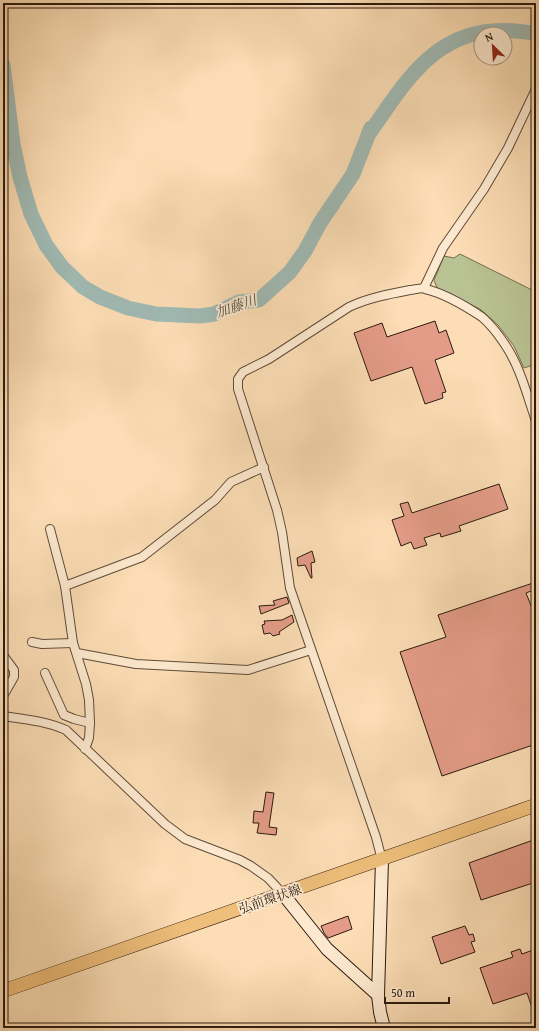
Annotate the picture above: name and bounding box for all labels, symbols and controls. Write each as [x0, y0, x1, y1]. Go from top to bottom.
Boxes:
north arrow [473, 26, 513, 66]
text: N [482, 28, 496, 46]
water label: 加藤川 [213, 289, 261, 322]
street label: 弘前環状線 [236, 879, 304, 919]
scale bar [385, 979, 449, 1005]
text: 50 m [391, 984, 415, 1001]

